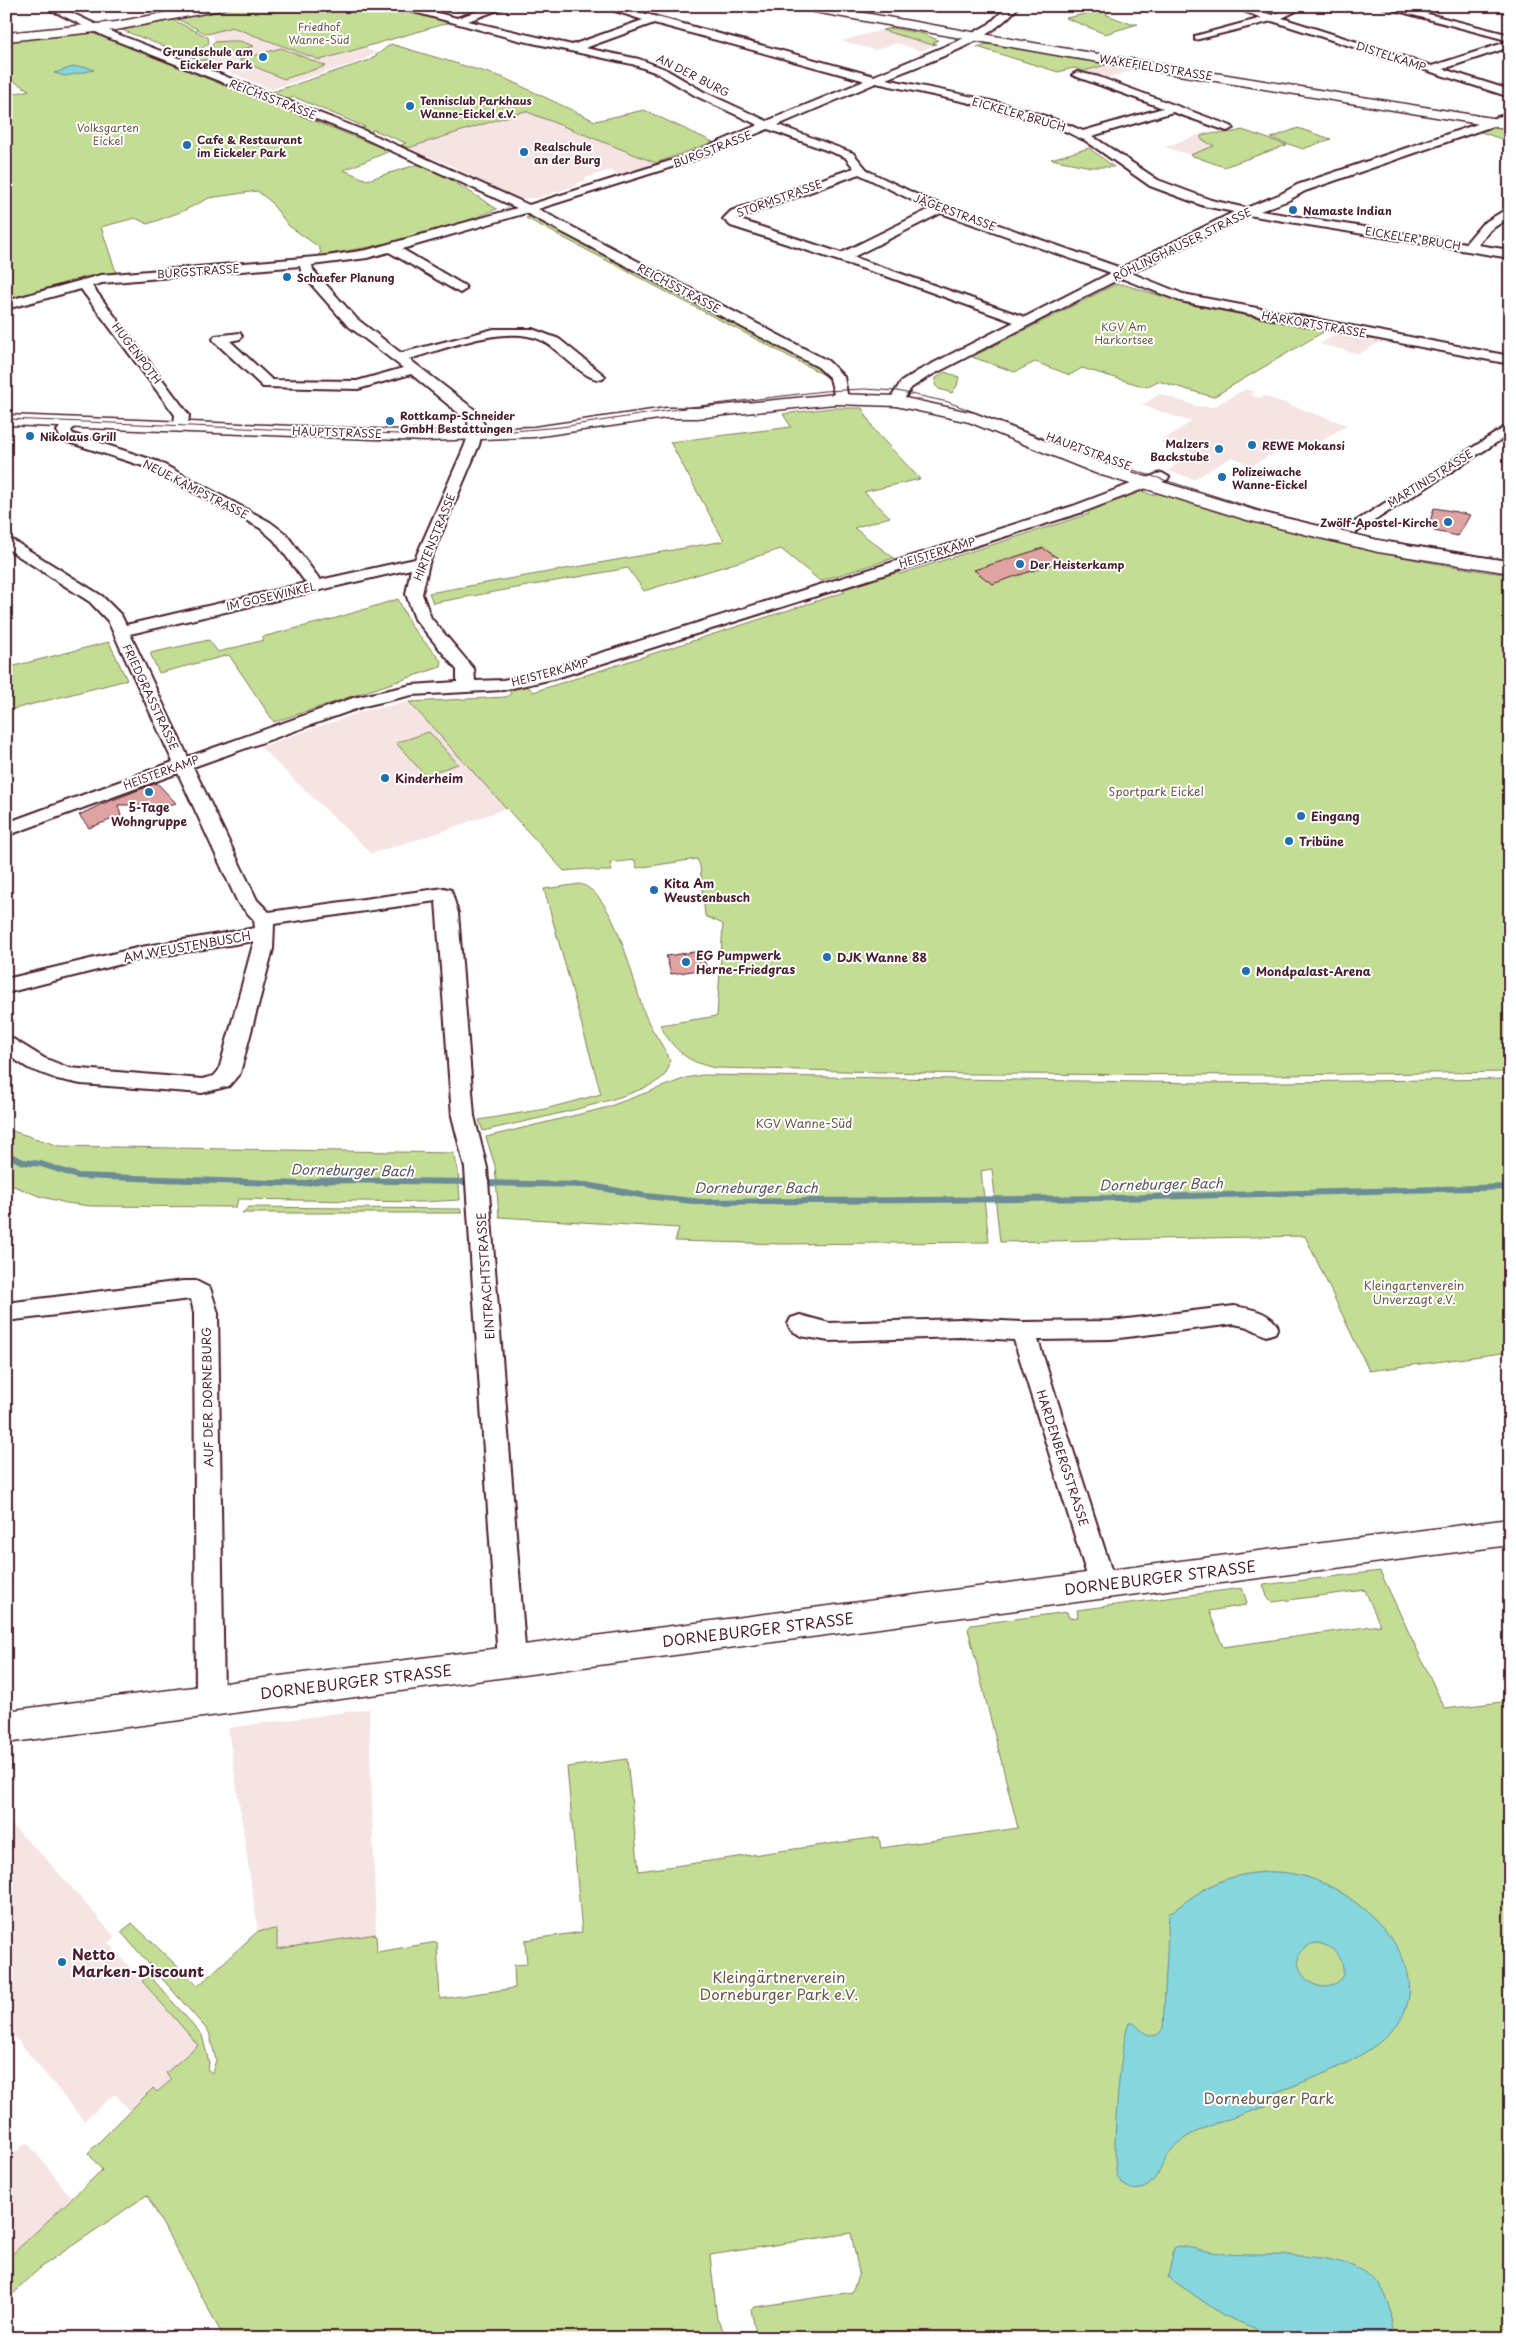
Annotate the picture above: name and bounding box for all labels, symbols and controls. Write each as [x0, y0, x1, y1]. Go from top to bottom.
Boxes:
park label: Friedhof Wanne-Süd [288, 18, 350, 48]
street label: DISTELKAMP [1354, 37, 1428, 75]
place label: Grundschule am Eickeler Park [163, 43, 254, 73]
street label: AN DER BURG [654, 49, 732, 101]
street label: WAKEFIELDSTRASSE [1098, 50, 1214, 84]
marker: Grundschule am Eickeler Park [257, 51, 269, 63]
street label: REICHSSTRASSE [227, 75, 319, 123]
place label: Tennisclub Parkhaus Wanne-Eickel e.V. [420, 92, 532, 122]
street label: EICKELER BRUCH [970, 92, 1068, 136]
marker: Tennisclub Parkhaus Wanne-Eickel e.V. [404, 100, 416, 112]
park label: Volksgarten Eickel [77, 119, 139, 149]
street label: BURGSTRASSE [670, 126, 754, 172]
place label: Cafe & Restaurant im Eickeler Park [197, 131, 302, 161]
place label: Realschule an der Burg [534, 138, 601, 168]
marker: Cafe & Restaurant im Eickeler Park [181, 139, 193, 151]
marker: Realschule an der Burg [518, 146, 530, 158]
street label: STORMSTRASSE [734, 175, 824, 221]
street label: JÄGERSTRASSE [911, 189, 999, 235]
place label: Namaste Indian [1303, 202, 1392, 219]
street label: RÖHLINGHAUSER STRASSE [1110, 203, 1254, 285]
marker: Namaste Indian [1287, 204, 1299, 216]
street label: EICKELER BRUCH [1364, 222, 1462, 254]
street label: REICHSSTRASSE [634, 259, 724, 317]
street label: BURGSTRASSE [156, 260, 240, 282]
place label: Schaefer Planung [297, 269, 395, 286]
marker: Schaefer Planung [281, 271, 293, 283]
street label: HARKORTSTRASSE [1260, 306, 1368, 342]
park label: KGV Am Harkortsee [1094, 318, 1154, 348]
street label: HUGENPOTH [108, 319, 166, 387]
place label: Rottkamp-Schneider GmbH Bestattungen [400, 407, 515, 437]
marker: Rottkamp-Schneider GmbH Bestattungen [384, 415, 396, 427]
street label: HAUPTSTRASSE [292, 422, 382, 442]
place label: Nikolaus Grill [40, 428, 116, 445]
street label: HAUPTSTRASSE [1044, 428, 1134, 474]
marker: Nikolaus Grill [24, 430, 36, 442]
place label: Malzers Backstube [1150, 435, 1209, 465]
place label: REWE Mokansi [1262, 437, 1345, 454]
marker: REWE Mokansi [1246, 439, 1258, 451]
marker: Malzers Backstube [1213, 443, 1225, 455]
street label: MARTINISTRASSE [1384, 445, 1476, 511]
street label: NEUE KAMPSTRASSE [140, 455, 252, 523]
place label: Polizeiwache Wanne-Eickel [1232, 463, 1307, 493]
marker: Polizeiwache Wanne-Eickel [1216, 471, 1228, 483]
street label: HIRTENSTRASSE [409, 490, 459, 583]
place label: Zwölf-Apostel-Kirche [1320, 514, 1438, 531]
marker: Zwölf-Apostel-Kirche [1442, 516, 1454, 528]
street label: HEISTERKAMP [897, 532, 977, 572]
place label: Der Heisterkamp [1030, 556, 1124, 573]
marker: Der Heisterkamp [1014, 558, 1026, 570]
street label: IM GOSEWINKEL [224, 577, 318, 615]
street label: FRIEDGRASSTRASSE [119, 641, 183, 753]
street label: HEISTERKAMP [509, 654, 591, 690]
street label: HEISTERKAMP [121, 750, 201, 794]
place label: Kinderheim [395, 769, 463, 787]
marker: Kinderheim [379, 772, 391, 784]
park label: Sportpark Eickel [1108, 782, 1204, 800]
marker: 5-Tage Wohngruppe [143, 786, 155, 798]
place label: 5-Tage Wohngruppe [111, 798, 187, 830]
place label: Eingang [1311, 807, 1360, 825]
marker: Eingang [1295, 810, 1307, 822]
place label: Tribüne [1299, 832, 1344, 850]
marker: Tribüne [1283, 835, 1295, 847]
place label: Kita Am Weustenbusch [664, 874, 750, 906]
marker: Kita Am Weustenbusch [648, 884, 660, 896]
street label: AM WEUSTENBUSCH [122, 926, 252, 966]
place label: EG Pumpwerk Herne-Friedgras [696, 946, 795, 978]
place label: DJK Wanne 88 [837, 948, 927, 966]
marker: DJK Wanne 88 [821, 951, 833, 963]
marker: EG Pumpwerk Herne-Friedgras [680, 956, 692, 968]
place label: Mondpalast-Arena [1256, 962, 1371, 980]
marker: Mondpalast-Arena [1240, 965, 1252, 977]
park label: KGV Wanne-Süd [756, 1114, 852, 1132]
water label: Dorneburger Bach [290, 1158, 415, 1182]
water label: Dorneburger Bach [1099, 1172, 1224, 1196]
water label: Dorneburger Bach [694, 1177, 819, 1198]
street label: EINTRACHTSTRASSE [472, 1212, 498, 1340]
park label: Kleingartenverein Unverzagt e.V. [1364, 1276, 1464, 1308]
street label: AUF DER DORNEBURG [197, 1327, 217, 1467]
street label: HARDENBERGSTRASSE [1032, 1387, 1094, 1529]
street label: DORNEBURGER STRASSE [1063, 1554, 1257, 1600]
street label: DORNEBURGER STRASSE [661, 1606, 855, 1652]
street label: DORNEBURGER STRASSE [259, 1658, 453, 1704]
place label: Netto Marken-Discount [72, 1942, 204, 1982]
marker: Netto Marken-Discount [56, 1956, 68, 1968]
park label: Kleingärtnerverein Dorneburger Park e.V. [700, 1965, 858, 2005]
park label: Dorneburger Park [1204, 2086, 1334, 2109]

